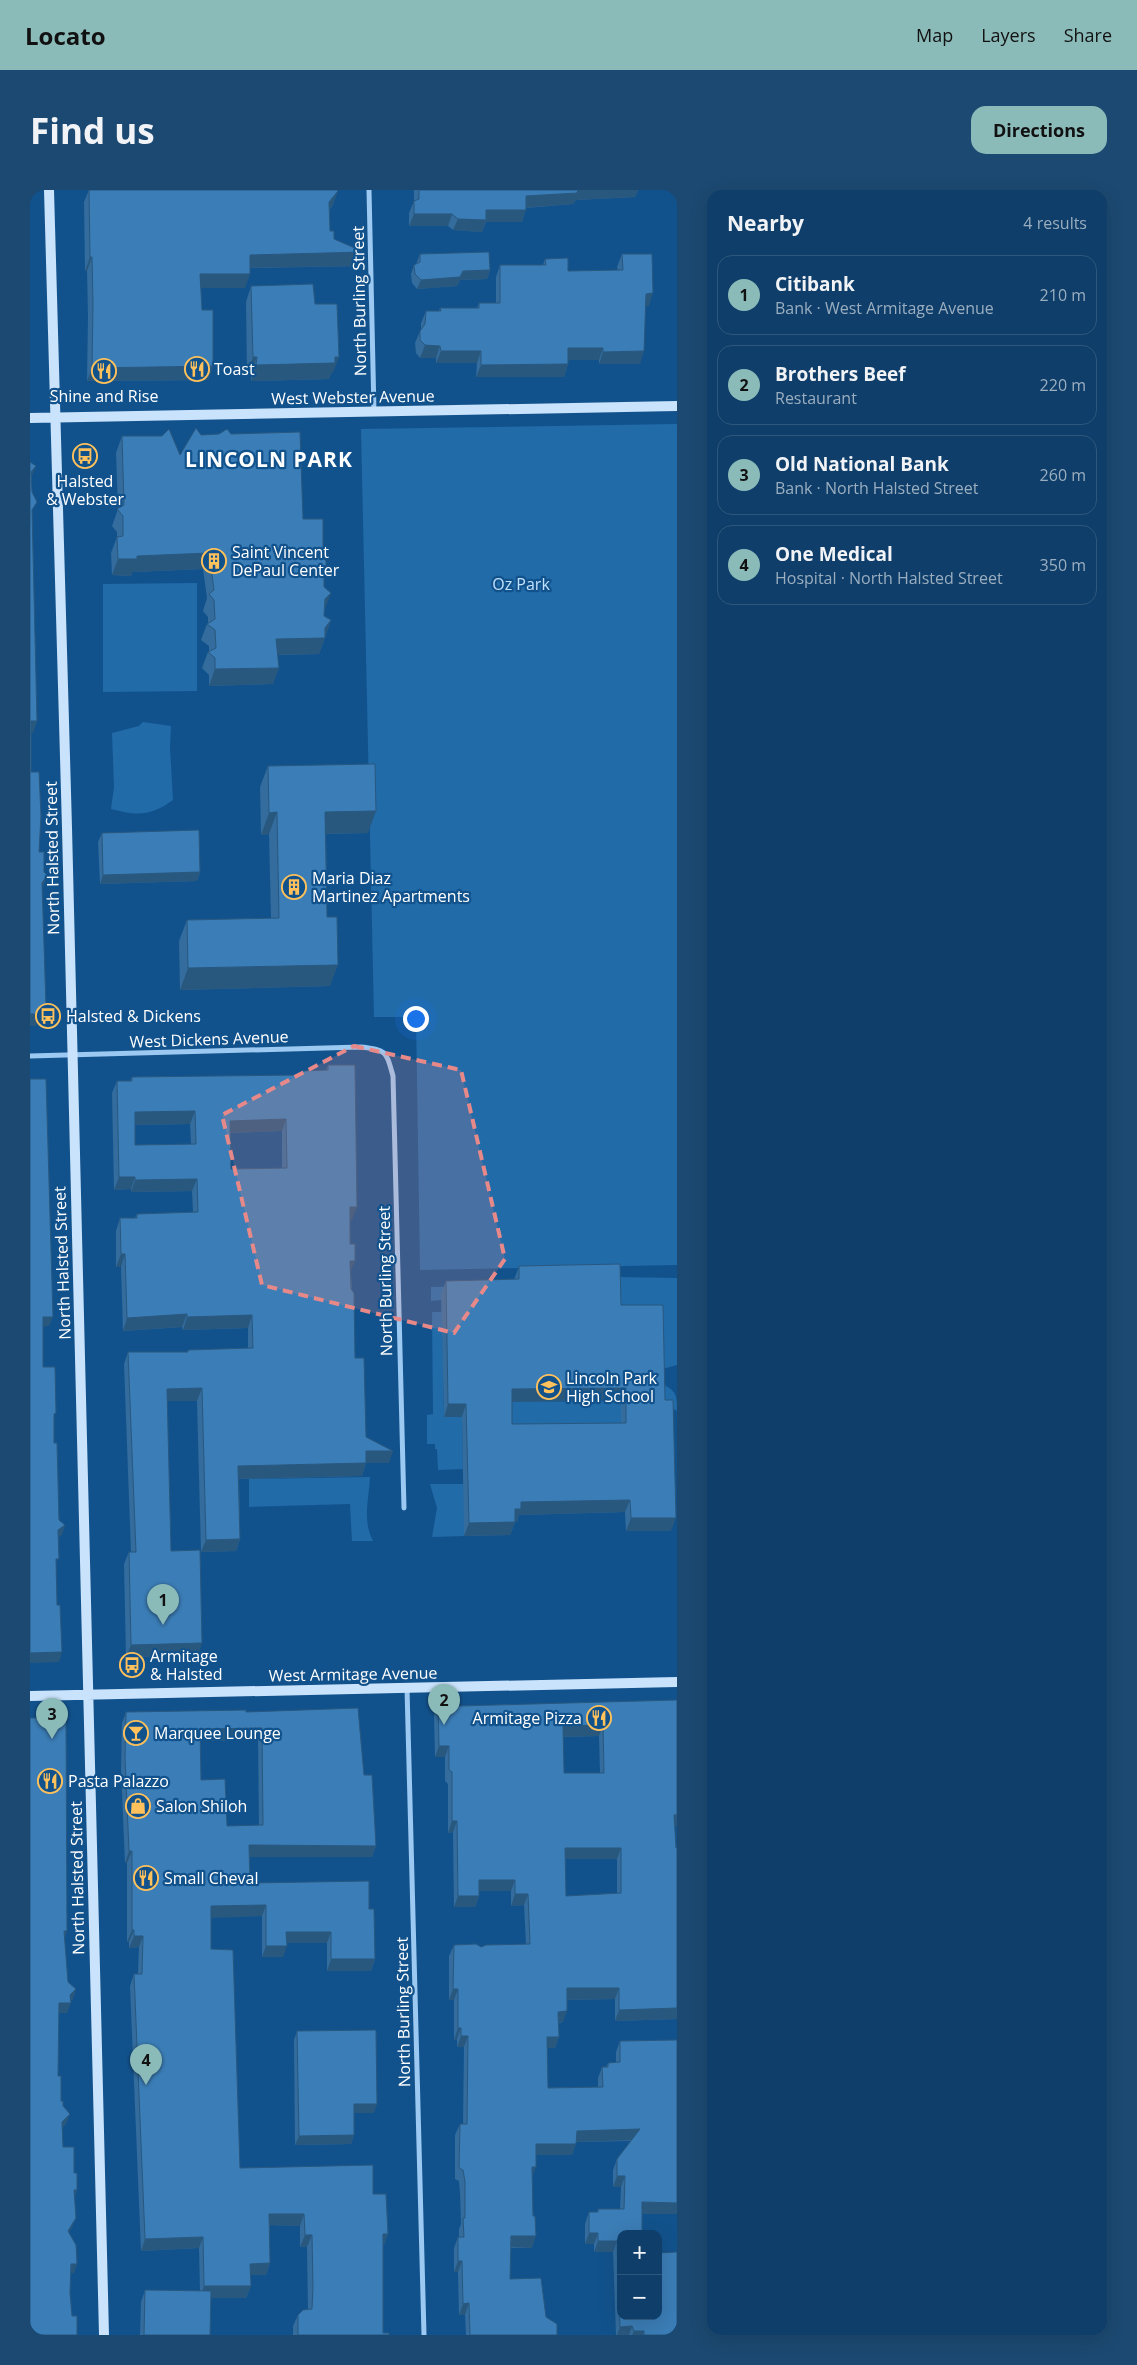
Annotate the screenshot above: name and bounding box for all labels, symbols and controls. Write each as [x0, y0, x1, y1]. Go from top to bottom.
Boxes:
text: Locato [25, 19, 106, 52]
text: Map [916, 23, 953, 47]
text: Layers [981, 23, 1036, 47]
text: Share [1064, 23, 1112, 47]
button: Directions [971, 106, 1107, 154]
text: Find us [30, 107, 155, 154]
text: Nearby [727, 209, 804, 237]
text: 4 results [1023, 212, 1087, 234]
street label: North Burling Street [347, 226, 371, 376]
text: Citibank [775, 271, 855, 297]
text: 1 [739, 284, 749, 306]
text: 210 m [1040, 284, 1086, 306]
text: Bank · West Armitage Avenue [775, 297, 994, 319]
restaurant icon: Toast [184, 356, 210, 382]
restaurant icon: Shine and Rise [91, 358, 117, 384]
place label: Toast [214, 358, 255, 380]
text: Brothers Beef [775, 361, 906, 387]
text: 2 [739, 374, 749, 396]
text: 220 m [1040, 374, 1086, 396]
place label: Shine and Rise [50, 385, 158, 407]
street label: West Webster Avenue [271, 385, 435, 409]
text: Restaurant [775, 387, 857, 409]
bus stop icon: Halsted & Webster [72, 443, 98, 469]
district label: LINCOLN PARK [185, 445, 353, 473]
text: Old National Bank [775, 451, 949, 477]
text: 3 [739, 464, 749, 486]
text: 260 m [1040, 464, 1086, 486]
place label: Halsted & Webster [46, 470, 125, 510]
text: Bank · North Halsted Street [775, 477, 979, 499]
place label: Saint Vincent DePaul Center [232, 541, 340, 581]
text: One Medical [775, 541, 893, 567]
building icon: Saint Vincent DePaul Center [201, 548, 227, 574]
text: 4 [739, 554, 749, 576]
text: 350 m [1040, 554, 1086, 576]
text: Hospital · North Halsted Street [775, 567, 1003, 589]
park label: Oz Park [492, 573, 550, 595]
street label: North Halsted Street [40, 781, 64, 935]
place label: Maria Diaz Martinez Apartments [312, 867, 470, 907]
building icon: Maria Diaz Martinez Apartments [281, 874, 307, 900]
bus stop icon: Halsted & Dickens [35, 1003, 61, 1029]
place label: Halsted & Dickens [66, 1005, 201, 1027]
your location [403, 1006, 429, 1032]
street label: West Dickens Avenue [129, 1025, 289, 1053]
street label: North Halsted Street [48, 1186, 76, 1340]
street label: North Burling Street [373, 1206, 397, 1356]
place label: Lincoln Park High School [566, 1367, 658, 1407]
school or university icon: Lincoln Park High School [536, 1374, 562, 1400]
pin: 1 [147, 1584, 179, 1625]
place label: Armitage & Halsted [150, 1645, 223, 1685]
bus stop icon: Armitage & Halsted [119, 1652, 145, 1678]
street label: West Armitage Avenue [268, 1662, 438, 1686]
pin: 2 [428, 1684, 460, 1725]
pin: 3 [36, 1698, 68, 1739]
restaurant icon: Armitage Pizza [586, 1705, 612, 1731]
place label: Armitage Pizza [473, 1707, 582, 1729]
bar icon: Marquee Lounge [123, 1720, 149, 1746]
place label: Marquee Lounge [154, 1722, 281, 1744]
restaurant icon: Pasta Palazzo [37, 1768, 63, 1794]
place label: Pasta Palazzo [68, 1770, 169, 1792]
shop icon: Salon Shiloh [125, 1793, 151, 1819]
place label: Salon Shiloh [156, 1795, 247, 1817]
street label: North Halsted Street [65, 1801, 89, 1955]
restaurant icon: Small Cheval [133, 1865, 159, 1891]
place label: Small Cheval [164, 1867, 259, 1889]
street label: North Burling Street [391, 1937, 415, 2087]
pin: 4 [130, 2044, 162, 2085]
map controls [617, 2230, 662, 2320]
button: + [617, 2230, 662, 2275]
button: − [617, 2275, 662, 2320]

